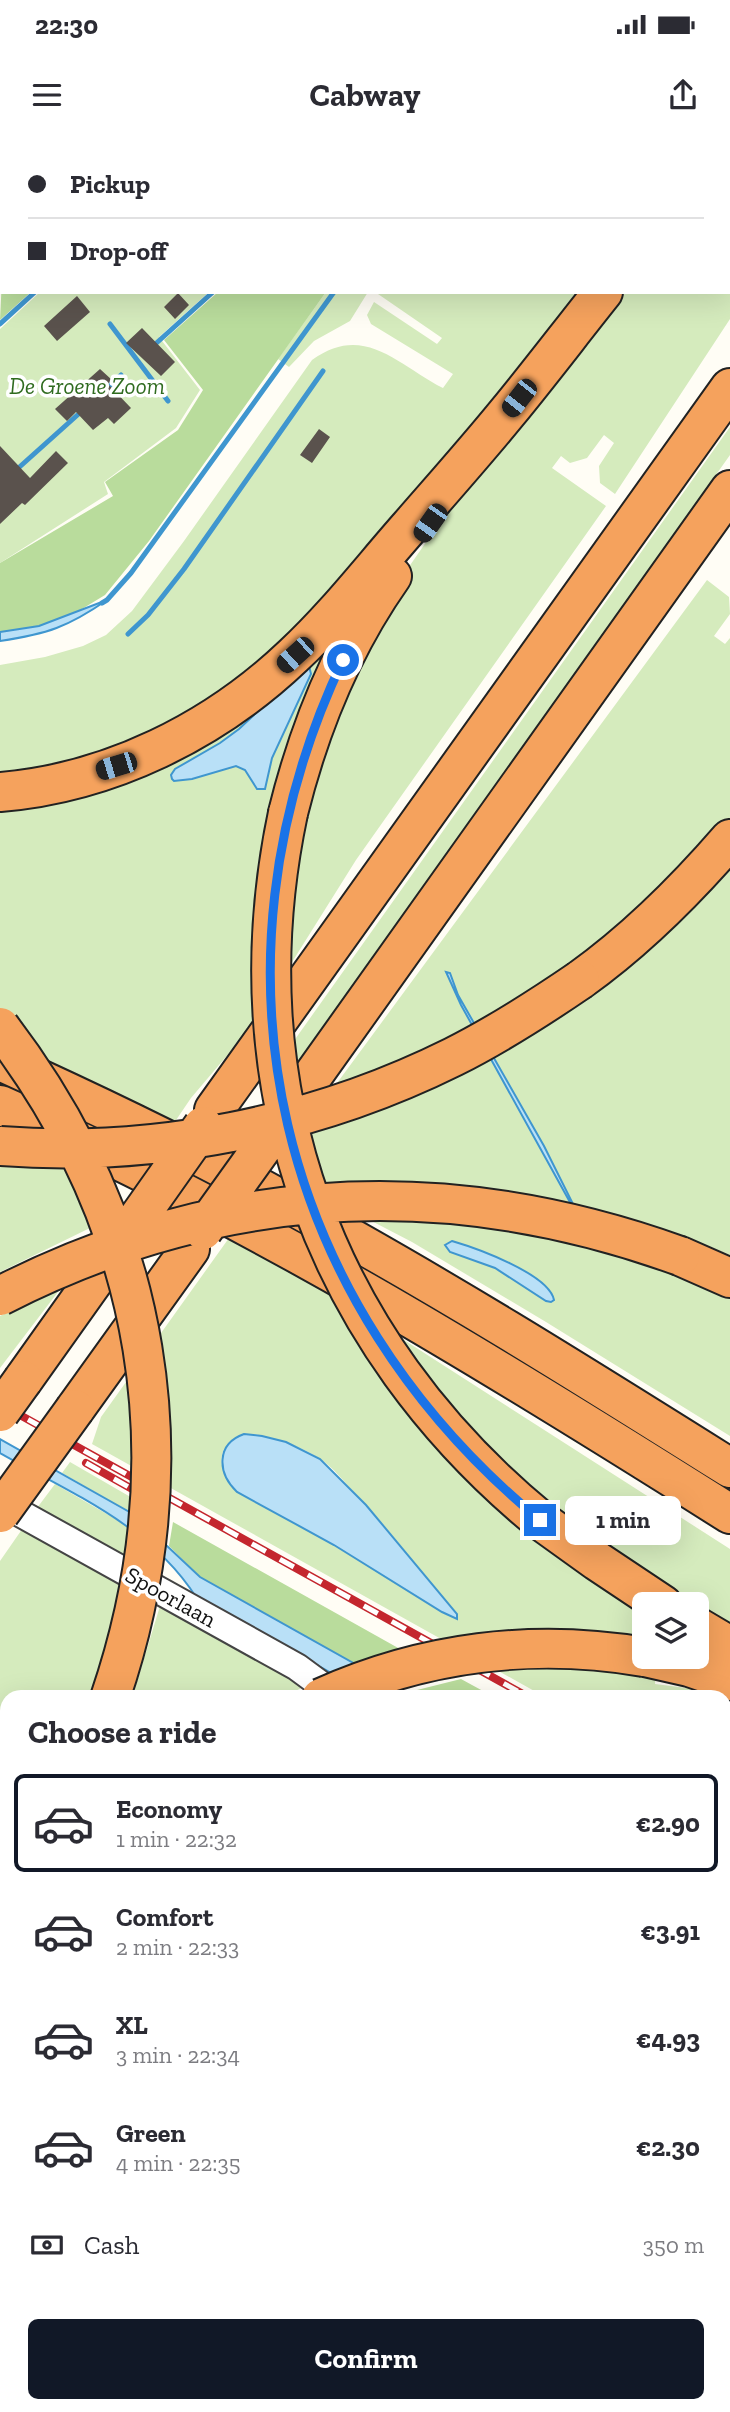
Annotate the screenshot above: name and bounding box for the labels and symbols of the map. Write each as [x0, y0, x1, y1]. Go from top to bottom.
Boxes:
park label: De Groene Zoom [9, 372, 165, 400]
car [498, 375, 541, 421]
car [410, 500, 451, 546]
car [273, 633, 318, 677]
route start [327, 644, 359, 676]
car [93, 750, 140, 782]
callout: 1 min [564, 1496, 680, 1544]
route end [524, 1504, 556, 1536]
street label: Spoorlaan [121, 1561, 221, 1633]

